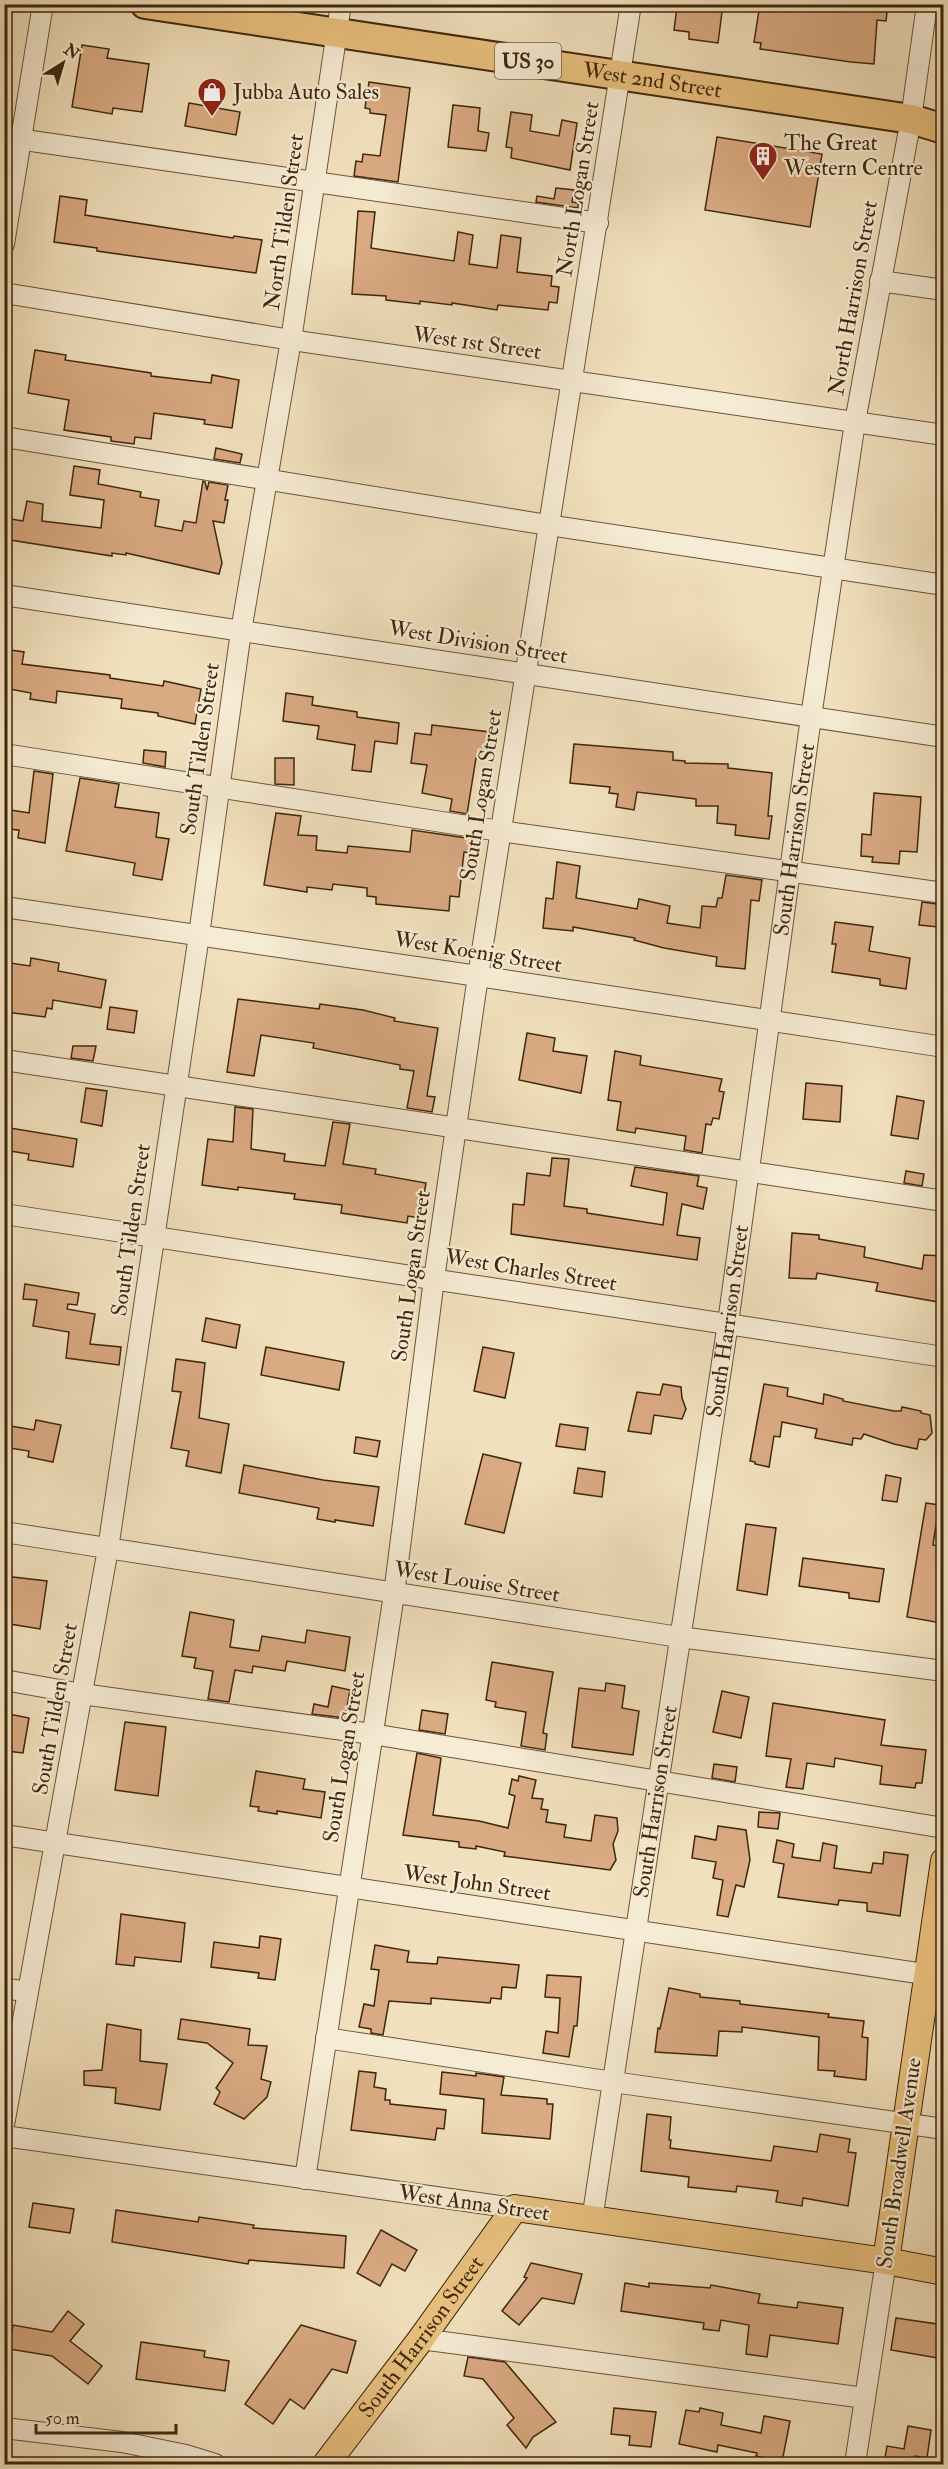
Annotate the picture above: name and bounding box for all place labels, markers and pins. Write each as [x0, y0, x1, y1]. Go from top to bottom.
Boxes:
shop icon: Jubba Auto Sales [196, 76, 228, 118]
place label: Jubba Auto Sales [232, 78, 379, 106]
place label: The Great Western Centre [783, 129, 923, 182]
building icon: The Great Western Centre [747, 140, 779, 182]

